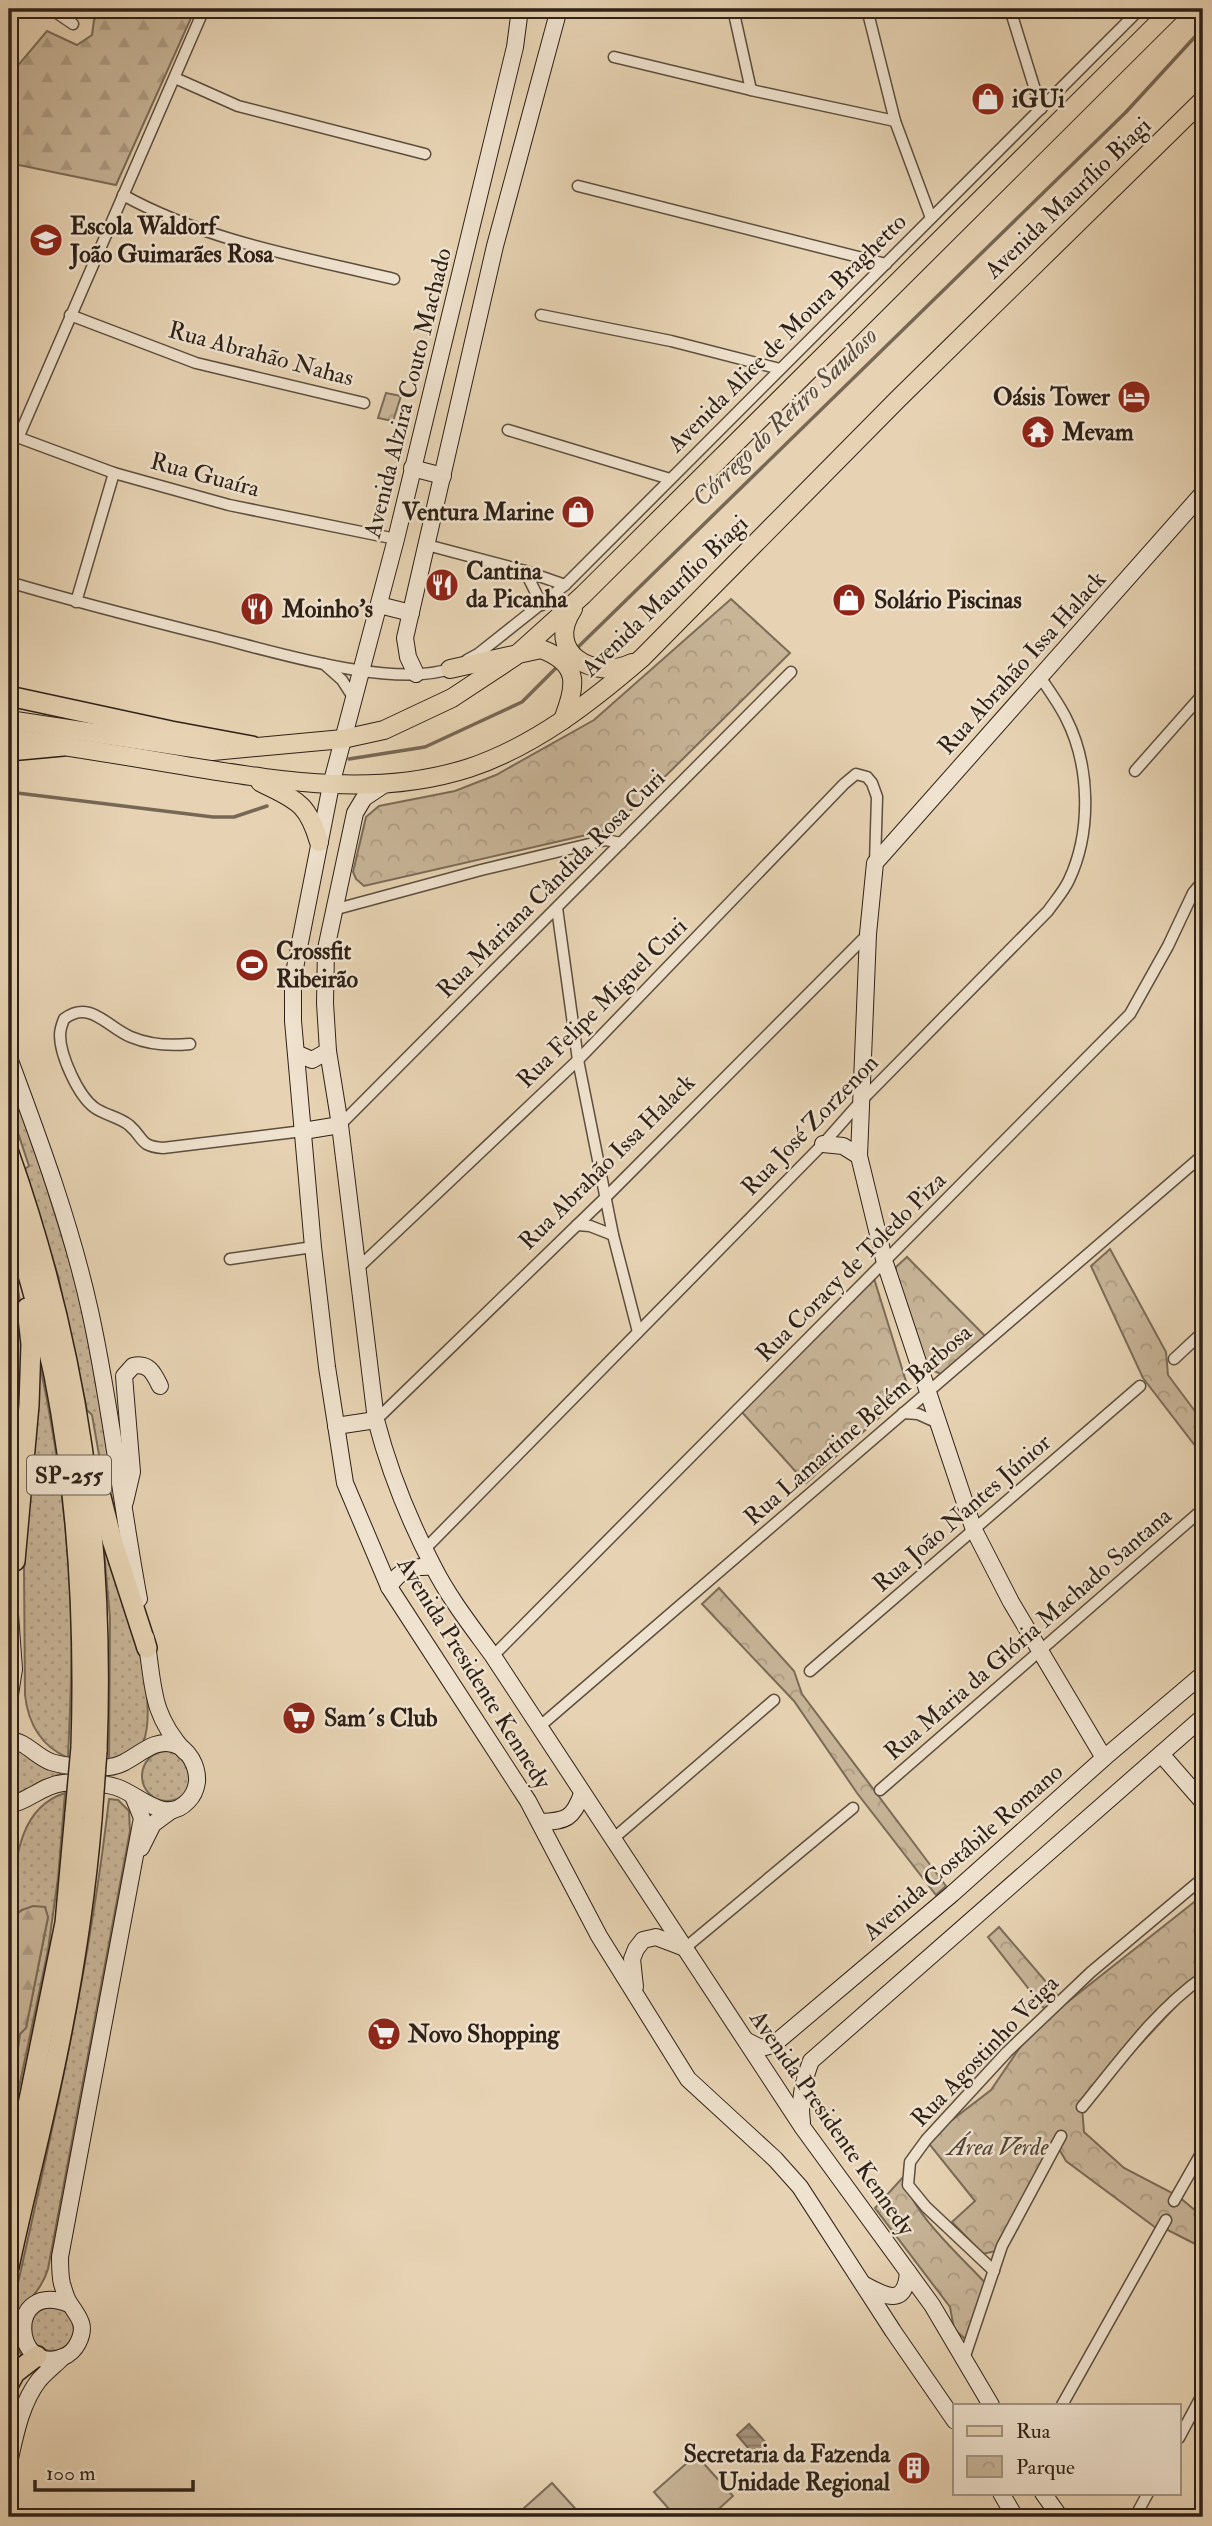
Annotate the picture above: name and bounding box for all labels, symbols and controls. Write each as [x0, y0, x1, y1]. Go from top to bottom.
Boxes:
shop icon: iGUi [969, 80, 1007, 118]
place label: iGUi [1011, 84, 1065, 115]
street label: Avenida Maurílio Biagi [977, 110, 1158, 286]
street label: Avenida Alice de Moura Braghetto [660, 207, 913, 460]
place label: Escola Waldorf João Guimarães Rosa [69, 211, 275, 270]
school or university icon: Escola Waldorf João Guimarães Rosa [27, 221, 65, 259]
street label: Avenida Alzira Couto Machado [357, 245, 459, 542]
street label: Rua Abrahão Nahas [165, 314, 357, 394]
water label: Córrego do Retiro Saudoso [686, 320, 884, 514]
hotel icon: Oásis Tower [1115, 378, 1153, 416]
place label: Oásis Tower [993, 382, 1111, 413]
temple icon: Mevam [1019, 413, 1057, 451]
place label: Mevam [1061, 417, 1134, 448]
street label: Rua Guaíra [147, 446, 264, 505]
shop icon: Ventura Marine [559, 493, 597, 531]
place label: Ventura Marine [401, 497, 554, 528]
street label: Avenida Maurílio Biagi [574, 508, 755, 684]
place label: Cantina da Picanha [466, 556, 568, 615]
street label: Rua Abrahão Issa Halack [931, 564, 1113, 761]
restaurant icon: Cantina da Picanha [423, 566, 461, 604]
shop icon: Solário Piscinas [830, 581, 868, 619]
place label: Solário Piscinas [874, 585, 1022, 616]
restaurant icon: Moinho's [238, 590, 276, 628]
place label: Moinho's [281, 594, 373, 625]
street label: Rua Mariana Cândida Rosa Curi [430, 763, 672, 1005]
street label: Rua Felipe Miguel Curi [510, 911, 694, 1095]
place label: Crossfit Ribeirão [276, 936, 358, 995]
sports icon: Crossfit Ribeirão [233, 946, 271, 984]
street label: Rua José Zorzenon [735, 1048, 885, 1202]
street label: Rua Abrahão Issa Halack [512, 1067, 702, 1257]
street label: Rua Coracy de Toledo Piza [749, 1164, 954, 1369]
street label: Rua Lamartine Belém Barbosa [738, 1317, 979, 1533]
street label: Rua João Nantes Júnior [866, 1427, 1058, 1599]
road number: SP-255 [27, 1456, 111, 1494]
street label: Rua Maria da Glória Machado Santana [878, 1500, 1179, 1767]
street label: Avenida Presidente Kennedy [389, 1550, 558, 1795]
supermarket icon: Sam´s Club [280, 1699, 318, 1737]
place label: Sam´s Club [324, 1703, 438, 1734]
street label: Avenida Costábile Romano [856, 1757, 1070, 1948]
street label: Rua Agostinho Veiga [904, 1968, 1066, 2134]
street label: Avenida Presidente Kennedy [742, 2004, 922, 2242]
supermarket icon: Novo Shopping [365, 2015, 403, 2053]
place label: Novo Shopping [407, 2019, 560, 2050]
park label: Área Verde [945, 2131, 1049, 2163]
legend [953, 2404, 1180, 2494]
text: Rua [1016, 2418, 1051, 2445]
place label: Secretaria da Fazenda Unidade Regional [684, 2439, 891, 2498]
scale bar [35, 2449, 192, 2493]
building icon: Secretaria da Fazenda Unidade Regional [895, 2449, 933, 2487]
text: Parque [1016, 2454, 1075, 2481]
text: 100 m [46, 2460, 96, 2487]

